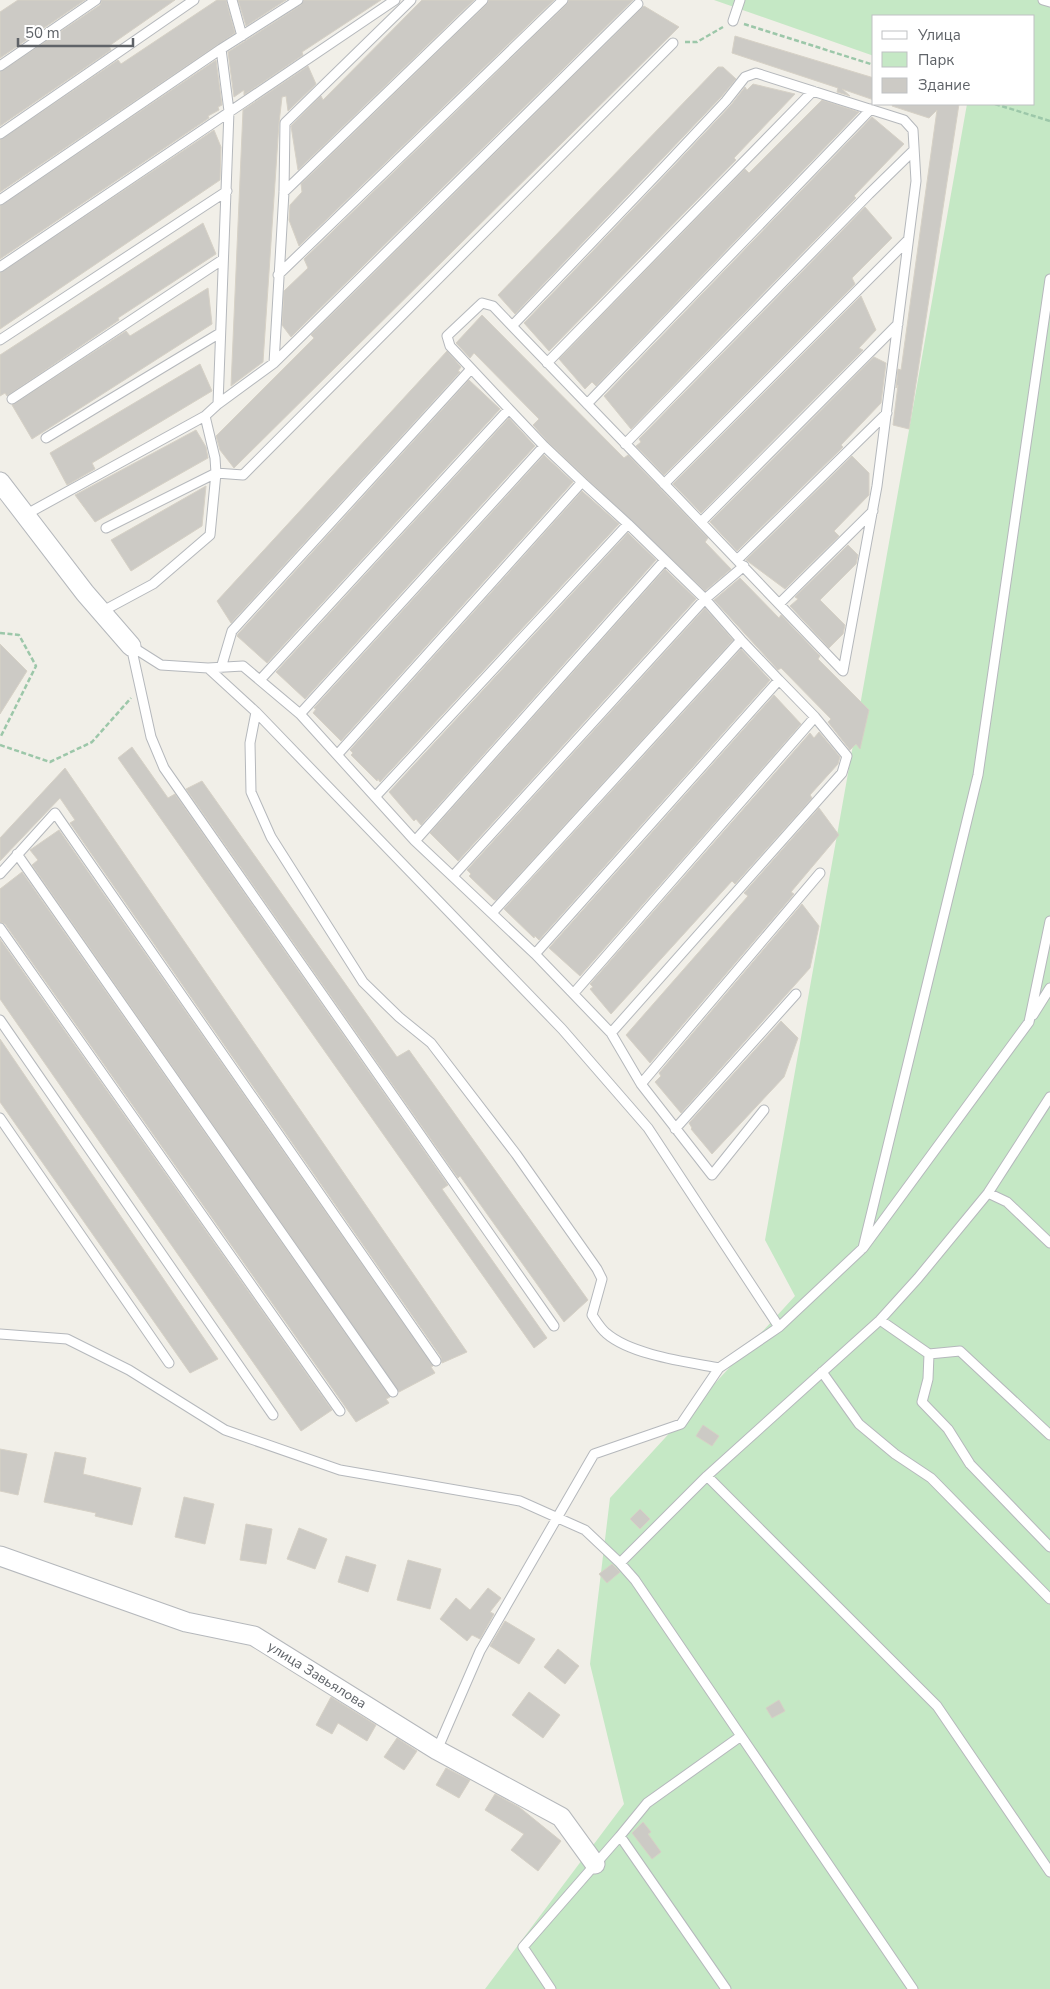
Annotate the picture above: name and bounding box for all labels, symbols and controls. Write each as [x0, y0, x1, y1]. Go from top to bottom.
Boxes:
scale bar [18, 15, 132, 47]
legend [872, 15, 1035, 105]
text: 50 m [25, 23, 60, 43]
text: Улица [917, 25, 961, 45]
text: Парк [918, 50, 954, 70]
text: Здание [918, 75, 970, 95]
street label: улица Завьялова [264, 1637, 370, 1713]

